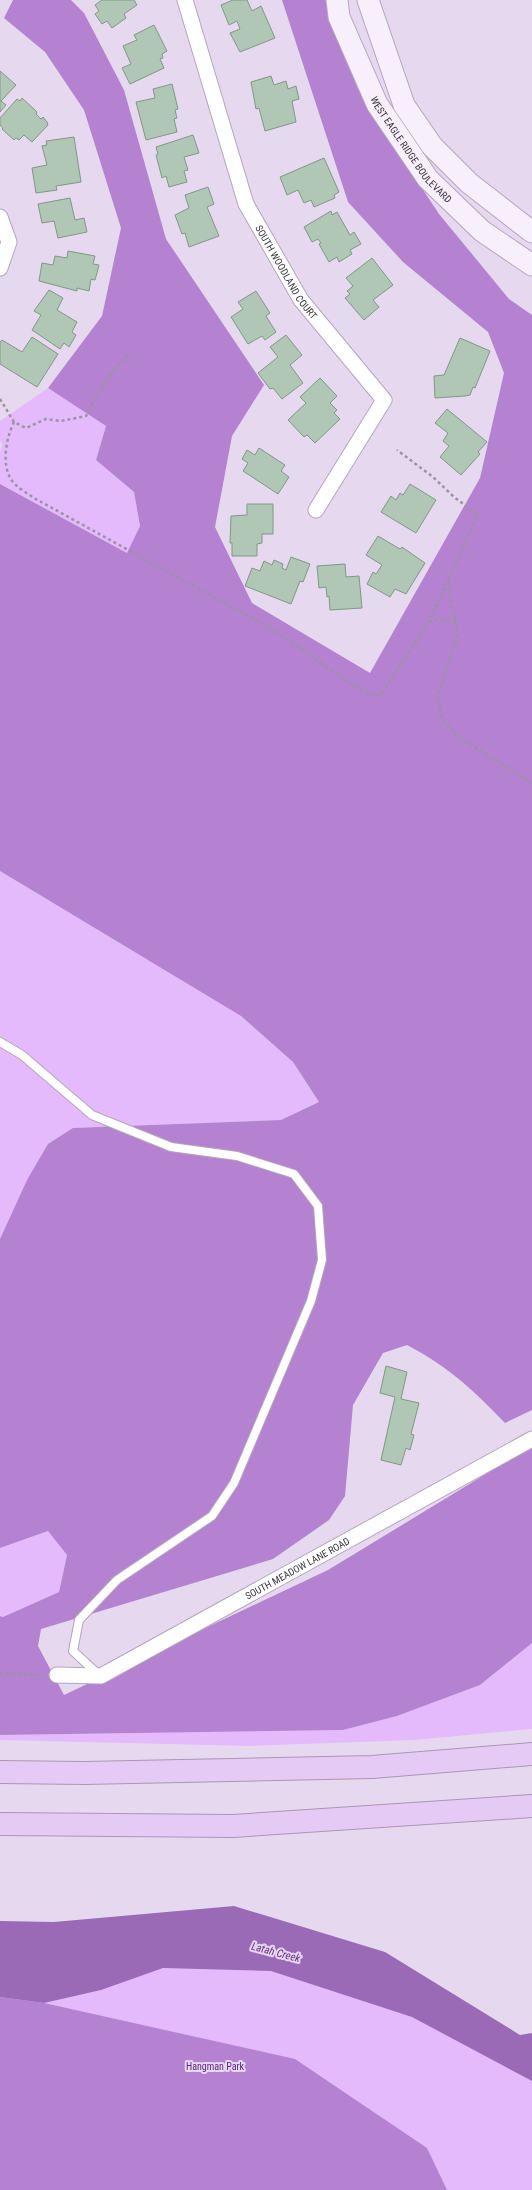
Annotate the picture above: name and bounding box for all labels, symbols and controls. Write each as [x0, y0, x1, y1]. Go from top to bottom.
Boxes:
street label: WEST EAGLE RIDGE BOULEVARD [368, 95, 454, 205]
street label: SOUTH WOODLAND COURT [253, 223, 319, 321]
street label: SOUTH MEADOW LANE ROAD [243, 1535, 352, 1602]
water label: Latah Creek [250, 1940, 302, 1965]
park label: Hangman Park [186, 2061, 245, 2072]

